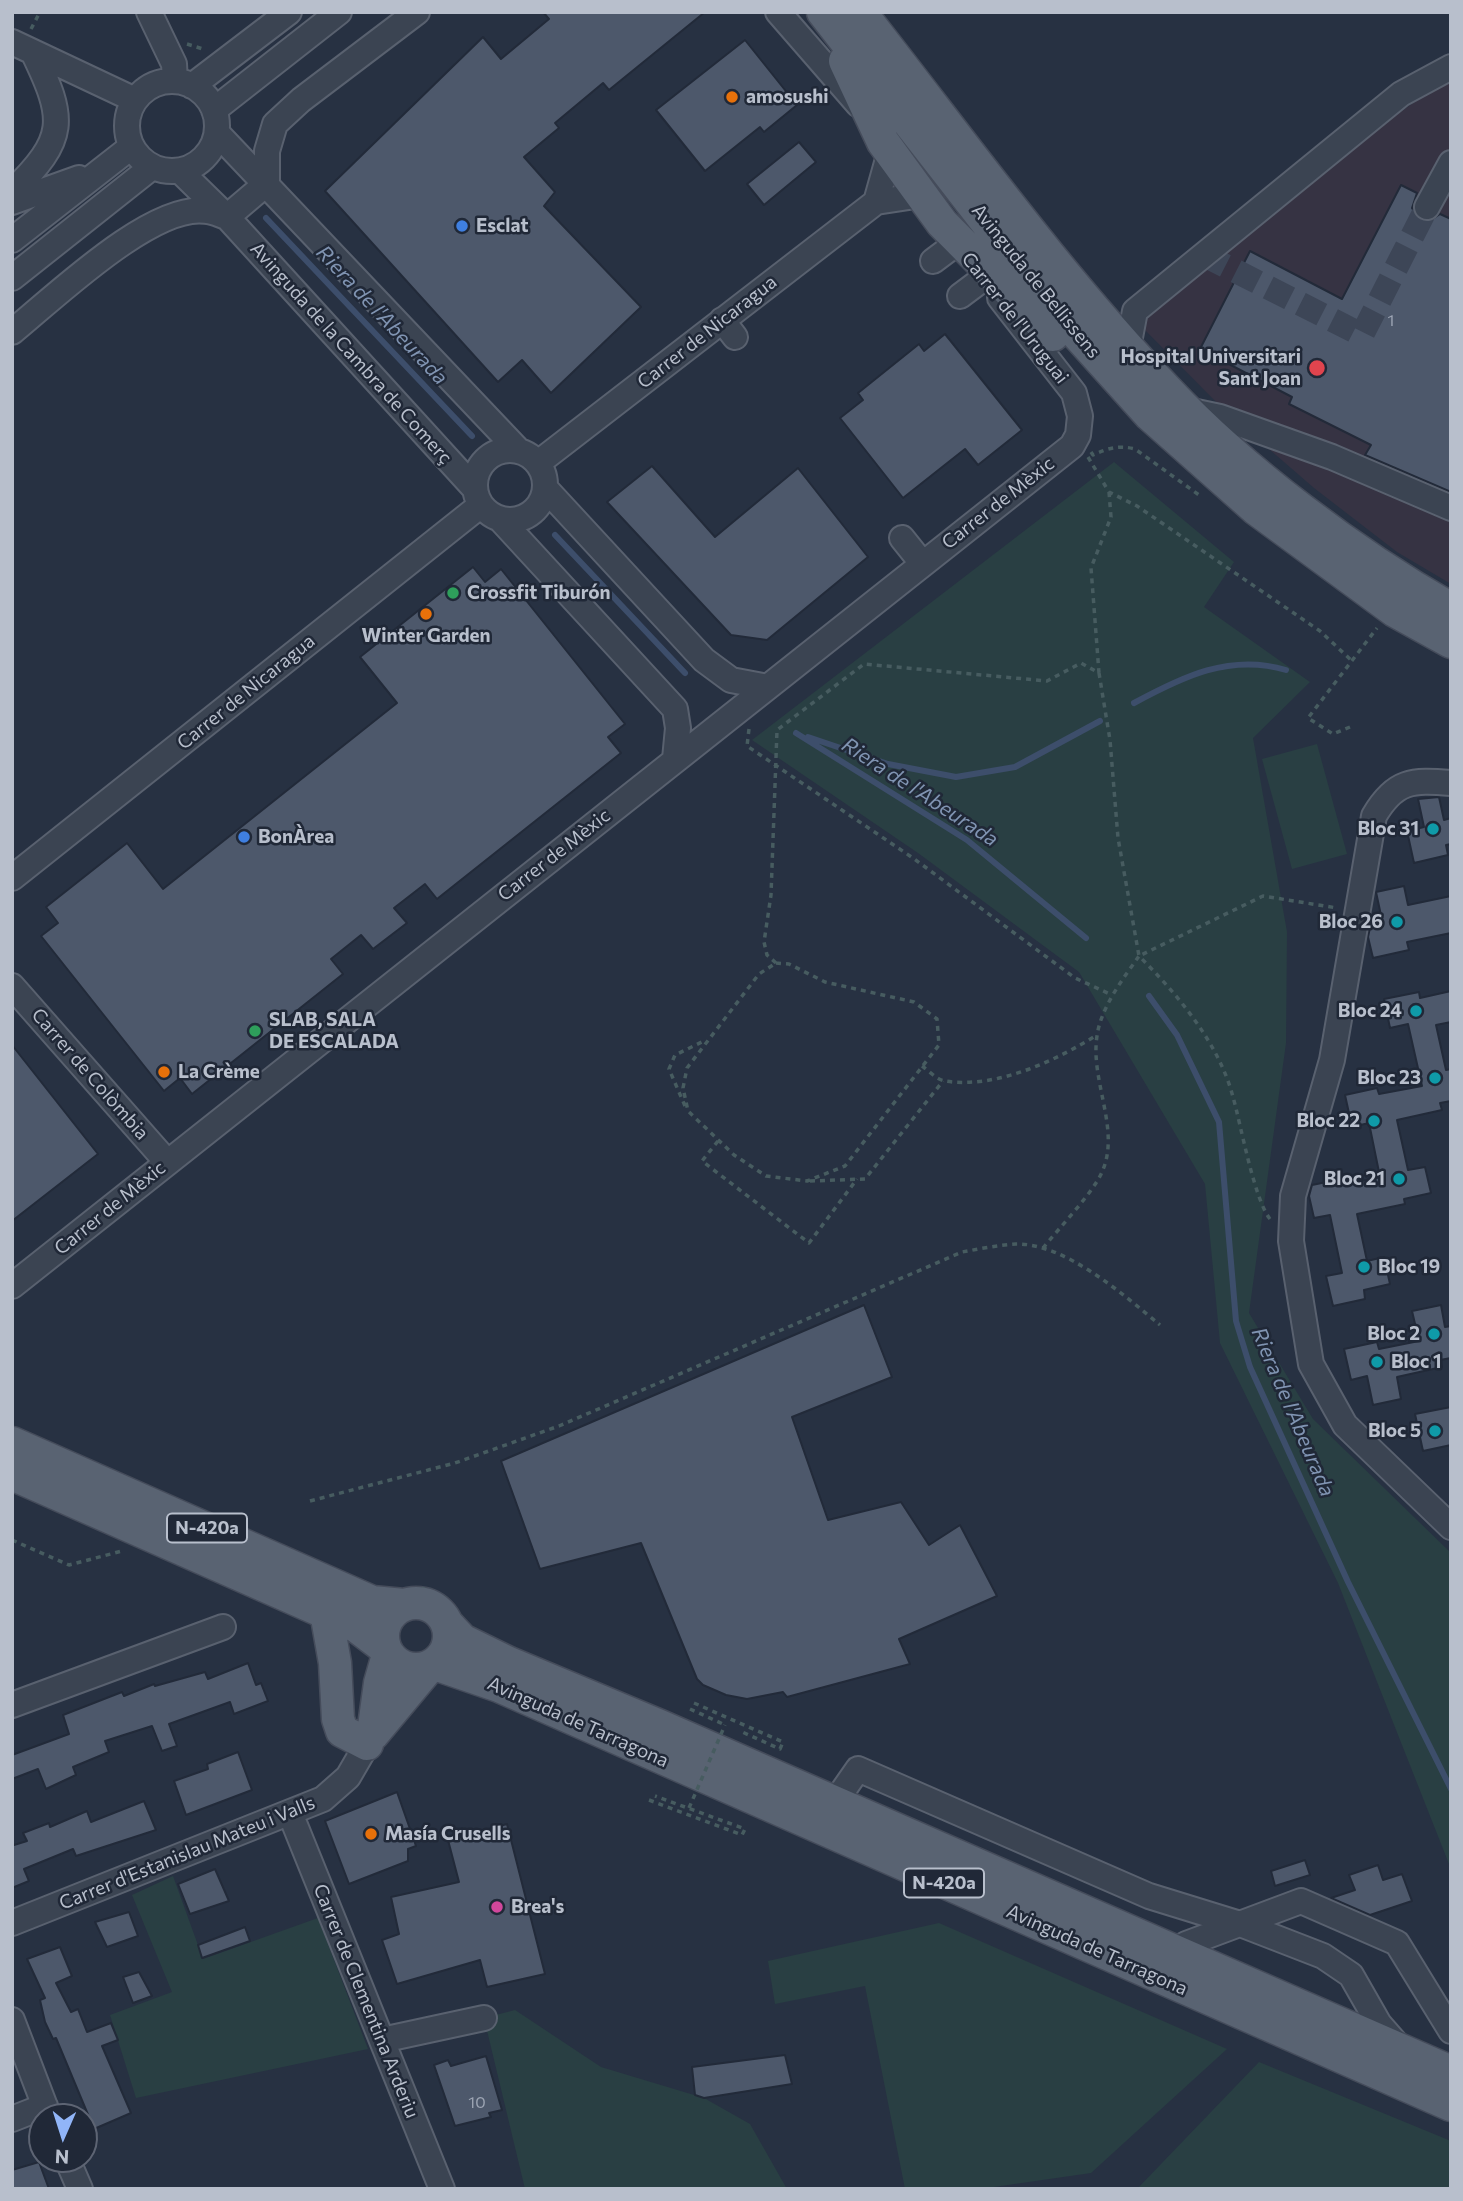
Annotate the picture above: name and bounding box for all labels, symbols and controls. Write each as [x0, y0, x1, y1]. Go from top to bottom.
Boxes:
place label: amosushi [746, 86, 829, 108]
marker: amosushi [724, 89, 740, 105]
street label: Avinguda de Bellissens [967, 199, 1105, 363]
place label: Esclat [476, 215, 528, 237]
marker: Esclat [454, 218, 470, 234]
street label: Avinguda de la Cambra de Comerç [245, 237, 457, 469]
water label: Riera de l'Abeurada [311, 240, 453, 390]
street label: Carrer de l'Uruguai [957, 248, 1073, 388]
street label: Carrer de Nicaragua [633, 271, 781, 393]
house number: 1 [1388, 311, 1394, 331]
place label: Hospital Universitari Sant Joan [1120, 346, 1301, 390]
marker: Hospital Universitari Sant Joan [1307, 358, 1327, 378]
street label: Carrer de Mèxic [937, 452, 1059, 554]
place label: Crossfit Tiburón [467, 582, 611, 604]
marker: Crossfit Tiburón [445, 585, 461, 601]
marker: Winter Garden [418, 606, 434, 622]
place label: Winter Garden [361, 625, 491, 647]
street label: Carrer de Nicaragua [173, 630, 319, 754]
water label: Riera de l'Abeurada [837, 732, 1003, 852]
street label: Carrer de Mèxic [493, 804, 615, 906]
place label: Bloc 31 [1357, 818, 1419, 840]
marker: Bloc 31 [1425, 821, 1441, 837]
place label: BonÀrea [258, 826, 334, 848]
marker: BonÀrea [236, 829, 252, 845]
place label: Bloc 26 [1319, 911, 1383, 933]
marker: Bloc 26 [1389, 914, 1405, 930]
place label: Bloc 24 [1338, 1000, 1402, 1022]
marker: Bloc 24 [1408, 1003, 1424, 1019]
street label: Carrer de Colòmbia [27, 1004, 153, 1144]
place label: SLAB, SALA DE ESCALADA [269, 1009, 399, 1053]
marker: SLAB, SALA DE ESCALADA [247, 1023, 263, 1039]
place label: La Crème [178, 1061, 260, 1083]
marker: La Crème [156, 1064, 172, 1080]
place label: Bloc 23 [1357, 1067, 1421, 1089]
marker: Bloc 23 [1427, 1070, 1443, 1086]
place label: Bloc 22 [1296, 1110, 1360, 1132]
marker: Bloc 22 [1366, 1113, 1382, 1129]
street label: Carrer de Mèxic [50, 1156, 170, 1260]
place label: Bloc 21 [1324, 1168, 1385, 1190]
marker: Bloc 21 [1391, 1171, 1407, 1187]
place label: Bloc 19 [1378, 1256, 1440, 1278]
marker: Bloc 19 [1356, 1259, 1372, 1275]
place label: Bloc 2 [1367, 1323, 1420, 1345]
water label: Riera de l'Abeurada [1246, 1324, 1340, 1500]
marker: Bloc 2 [1426, 1326, 1442, 1342]
place label: Bloc 1 [1391, 1351, 1442, 1373]
marker: Bloc 1 [1369, 1354, 1385, 1370]
place label: Bloc 5 [1368, 1420, 1421, 1442]
marker: Bloc 5 [1427, 1423, 1443, 1439]
road number: N-420a [167, 1513, 247, 1542]
street label: Avinguda de Tarragona [484, 1672, 672, 1772]
street label: Carrer d'Estanislau Mateu i Valls [56, 1791, 318, 1915]
place label: Masía Crusells [385, 1823, 511, 1845]
marker: Masía Crusells [363, 1826, 379, 1842]
road number: N-420a [904, 1868, 984, 1898]
street label: Carrer de Clementina Arderiu [308, 1881, 424, 2121]
place label: Brea's [511, 1896, 564, 1918]
marker: Brea's [489, 1899, 505, 1915]
street label: Avinguda de Tarragona [1003, 1900, 1191, 2000]
house number: 10 [468, 2093, 486, 2113]
north arrow [28, 2103, 98, 2173]
text: N [54, 2146, 70, 2169]

